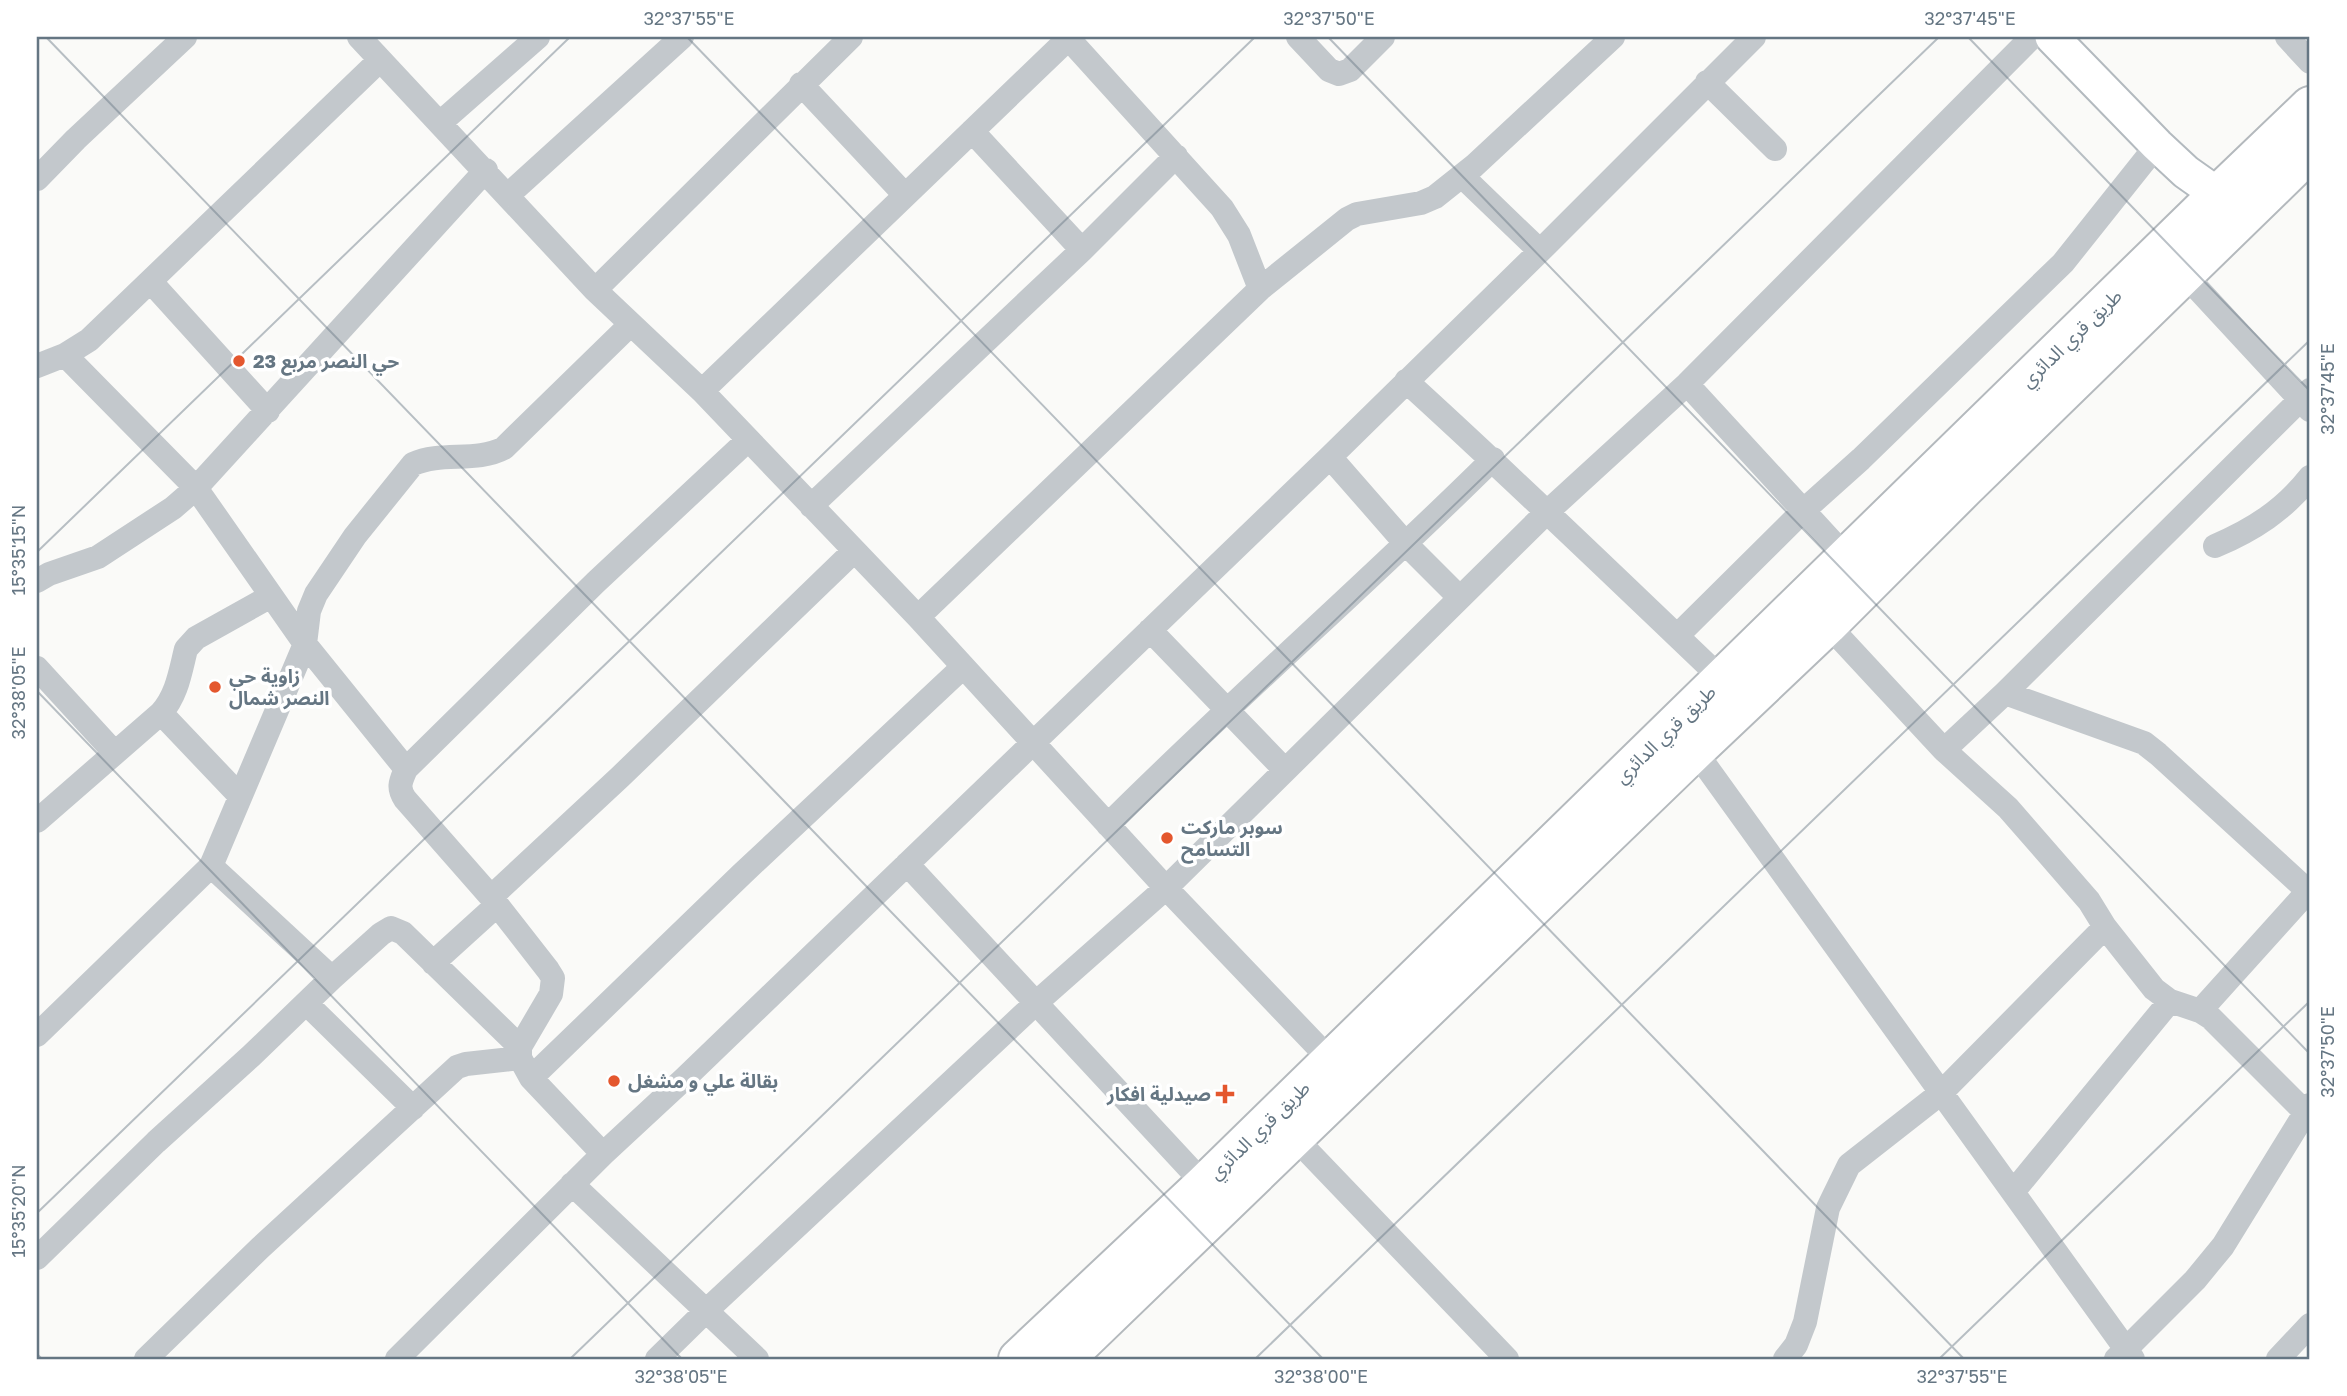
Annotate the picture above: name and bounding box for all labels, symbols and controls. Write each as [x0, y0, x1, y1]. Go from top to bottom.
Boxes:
text: 32°37'55"E [644, 7, 734, 29]
text: 32°37'50"E [1283, 7, 1375, 29]
text: 32°37'45"E [1924, 7, 2016, 29]
street label: طريق قري الدائري [2015, 283, 2129, 395]
text: 32°37'45"E [2316, 343, 2338, 435]
place label: حي النصر مربع 23 [253, 349, 399, 376]
marker: حي النصر مربع 23 [231, 353, 247, 369]
text: 15°35'15"N [7, 505, 29, 596]
text: 32°38'05"E [7, 646, 29, 740]
place label: زاوية حي النصر شمال [229, 664, 330, 710]
marker: زاوية حي النصر شمال [207, 679, 223, 695]
street label: طريق قري الدائري [1609, 679, 1723, 791]
place label: سوبر ماركت التسامح [1181, 815, 1283, 864]
marker: سوبر ماركت التسامح [1159, 830, 1175, 846]
text: 32°37'50"E [2316, 1006, 2338, 1098]
place label: بقالة علي و مشغل [628, 1069, 778, 1096]
marker: بقالة علي و مشغل [606, 1073, 622, 1089]
street label: طريق قري الدائري [1203, 1075, 1317, 1187]
place label: صيدلية افكار [1106, 1082, 1211, 1106]
marker: صيدلية افكار [1217, 1086, 1233, 1102]
text: 15°35'20"N [7, 1164, 29, 1258]
text: 32°38'05"E [634, 1365, 728, 1387]
text: 32°38'00"E [1274, 1365, 1368, 1387]
text: 32°37'55"E [1917, 1365, 2007, 1387]

